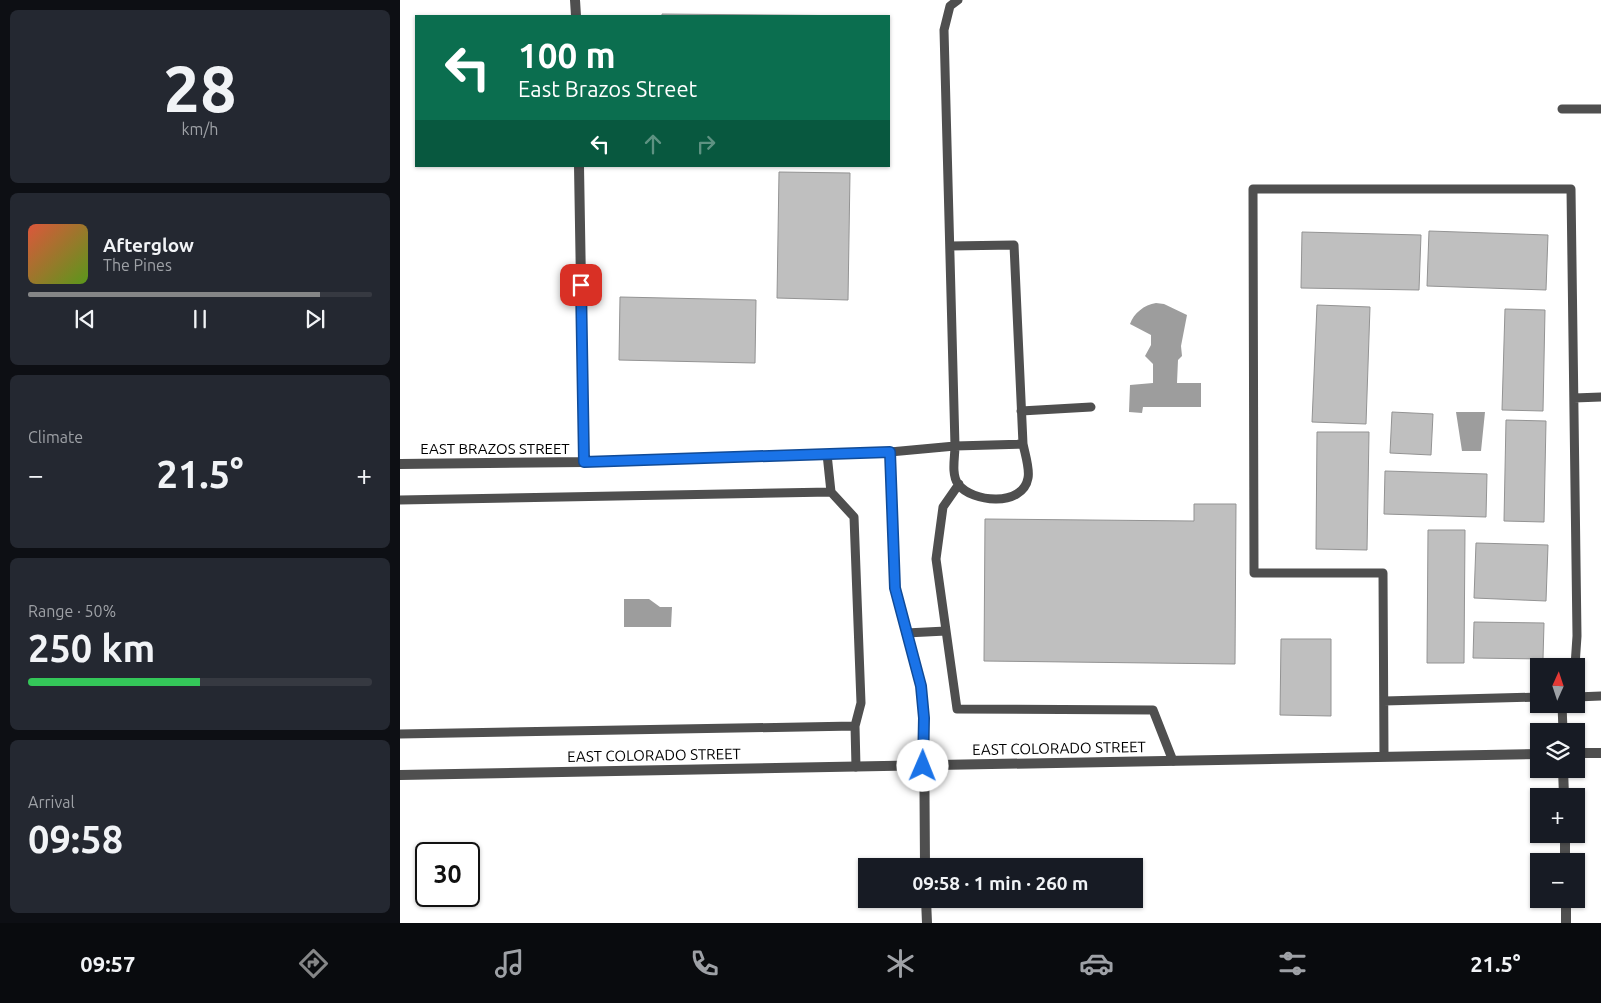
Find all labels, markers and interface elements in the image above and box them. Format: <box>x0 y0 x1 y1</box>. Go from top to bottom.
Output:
icon: left <box>435 35 500 100</box>
text: 100 m <box>518 35 616 75</box>
text: 28 <box>163 51 237 124</box>
text: East Brazos Street <box>518 76 697 101</box>
text: km/h <box>182 120 218 138</box>
icon: left <box>586 130 614 158</box>
icon: ahead <box>639 130 667 158</box>
icon: right <box>692 130 720 158</box>
text: Afterglow <box>103 234 194 256</box>
text: The Pines <box>103 256 172 274</box>
pin <box>560 264 602 306</box>
icon: arrive <box>567 271 595 299</box>
icon: previous <box>71 305 99 333</box>
icon: pause <box>186 305 214 333</box>
icon: next <box>301 305 329 333</box>
text: Climate <box>28 428 83 446</box>
street label: EAST BRAZOS STREET <box>420 440 570 457</box>
text: 21.5° <box>156 453 244 495</box>
text: − <box>28 459 44 490</box>
text: + <box>356 459 372 490</box>
text: Range · 50% <box>28 602 116 620</box>
text: 250 km <box>28 627 155 669</box>
north arrow <box>1530 658 1585 712</box>
map controls <box>1530 658 1585 908</box>
button: layers <box>1530 723 1585 778</box>
street label: EAST COLORADO STREET <box>972 738 1147 758</box>
position arrow <box>896 739 948 791</box>
street label: EAST COLORADO STREET <box>567 745 742 765</box>
button: + <box>1530 788 1585 843</box>
text: Arrival <box>28 793 75 811</box>
text: 09:58 <box>28 818 123 860</box>
speed limit sign: 30 <box>415 842 480 907</box>
button: − <box>1530 853 1585 908</box>
text: 09:58 · 1 min · 260 m <box>913 872 1088 894</box>
icon: directions <box>296 946 331 981</box>
icon: music <box>492 946 527 981</box>
icon: phone <box>687 946 722 981</box>
icon: climate <box>883 946 918 981</box>
icon: car <box>1079 946 1114 981</box>
icon: filters <box>1275 946 1310 981</box>
text: 09:57 <box>80 951 135 976</box>
text: 21.5° <box>1470 951 1521 976</box>

